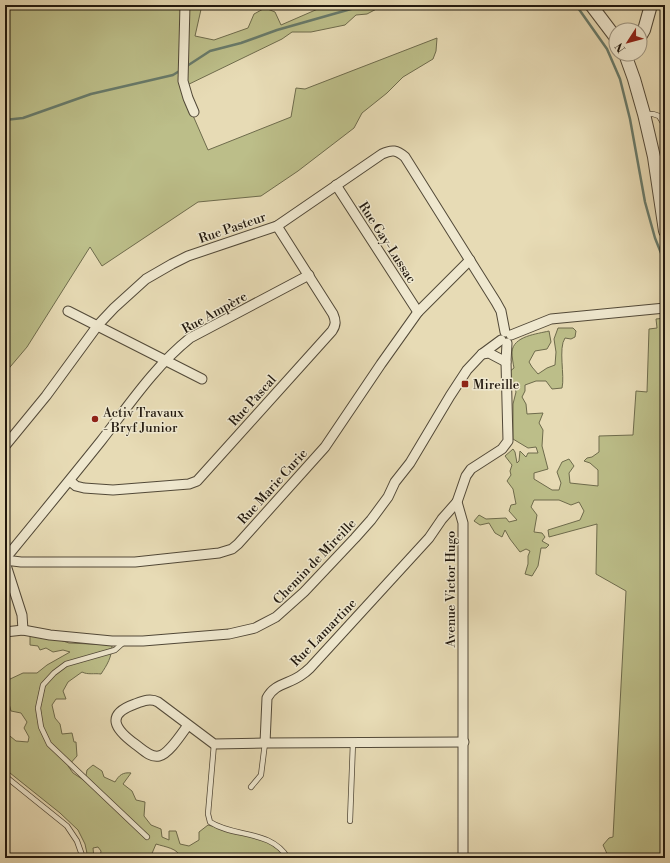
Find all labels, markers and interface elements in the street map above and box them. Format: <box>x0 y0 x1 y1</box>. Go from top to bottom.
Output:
north arrow <box>608 22 648 62</box>
text: N <box>612 39 629 55</box>
street label: Rue Gay-Lussac <box>355 199 420 286</box>
street label: Rue Pasteur <box>196 209 269 247</box>
street label: Rue Ampère <box>179 288 250 337</box>
street label: Rue Pascal <box>226 372 280 429</box>
place label: Mireille <box>473 377 520 393</box>
marker: Mireille <box>460 379 470 389</box>
place label: Activ Travaux - Bryf Junior <box>102 405 184 436</box>
marker: Activ Travaux - Bryf Junior <box>90 414 100 424</box>
street label: Rue Marie Curie <box>235 445 311 528</box>
street label: Chemin de Mireille <box>270 515 360 608</box>
street label: Avenue Victor Hugo <box>443 531 459 648</box>
street label: Rue Lamartine <box>287 595 360 670</box>

